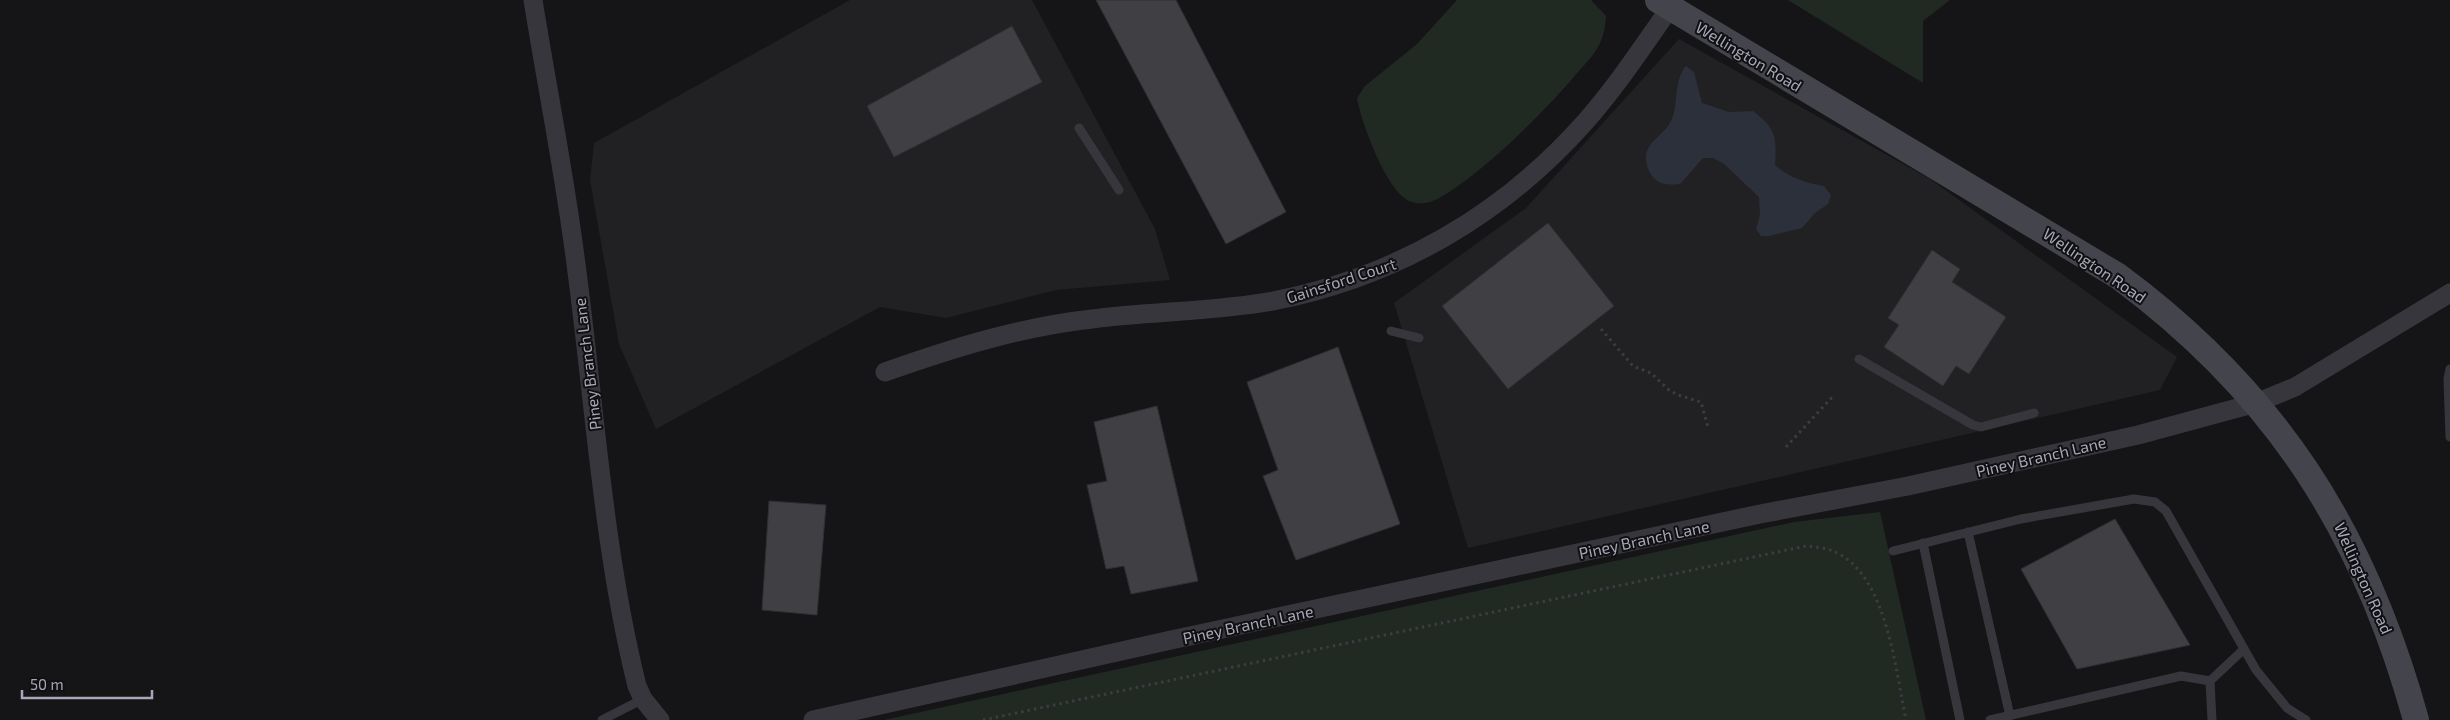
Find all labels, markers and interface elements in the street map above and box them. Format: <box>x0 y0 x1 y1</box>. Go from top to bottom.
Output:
street label: Wellington Road <box>1693 17 1805 95</box>
street label: Wellington Road <box>2040 224 2150 306</box>
street label: Gainsford Court <box>1284 253 1398 307</box>
street label: Piney Branch Lane <box>569 297 605 431</box>
street label: Piney Branch Lane <box>1974 432 2108 480</box>
street label: Piney Branch Lane <box>1577 516 1711 562</box>
street label: Wellington Road <box>2331 519 2397 637</box>
street label: Piney Branch Lane <box>1181 601 1315 647</box>
scale bar <box>22 668 152 700</box>
text: 50 m <box>30 675 64 693</box>

